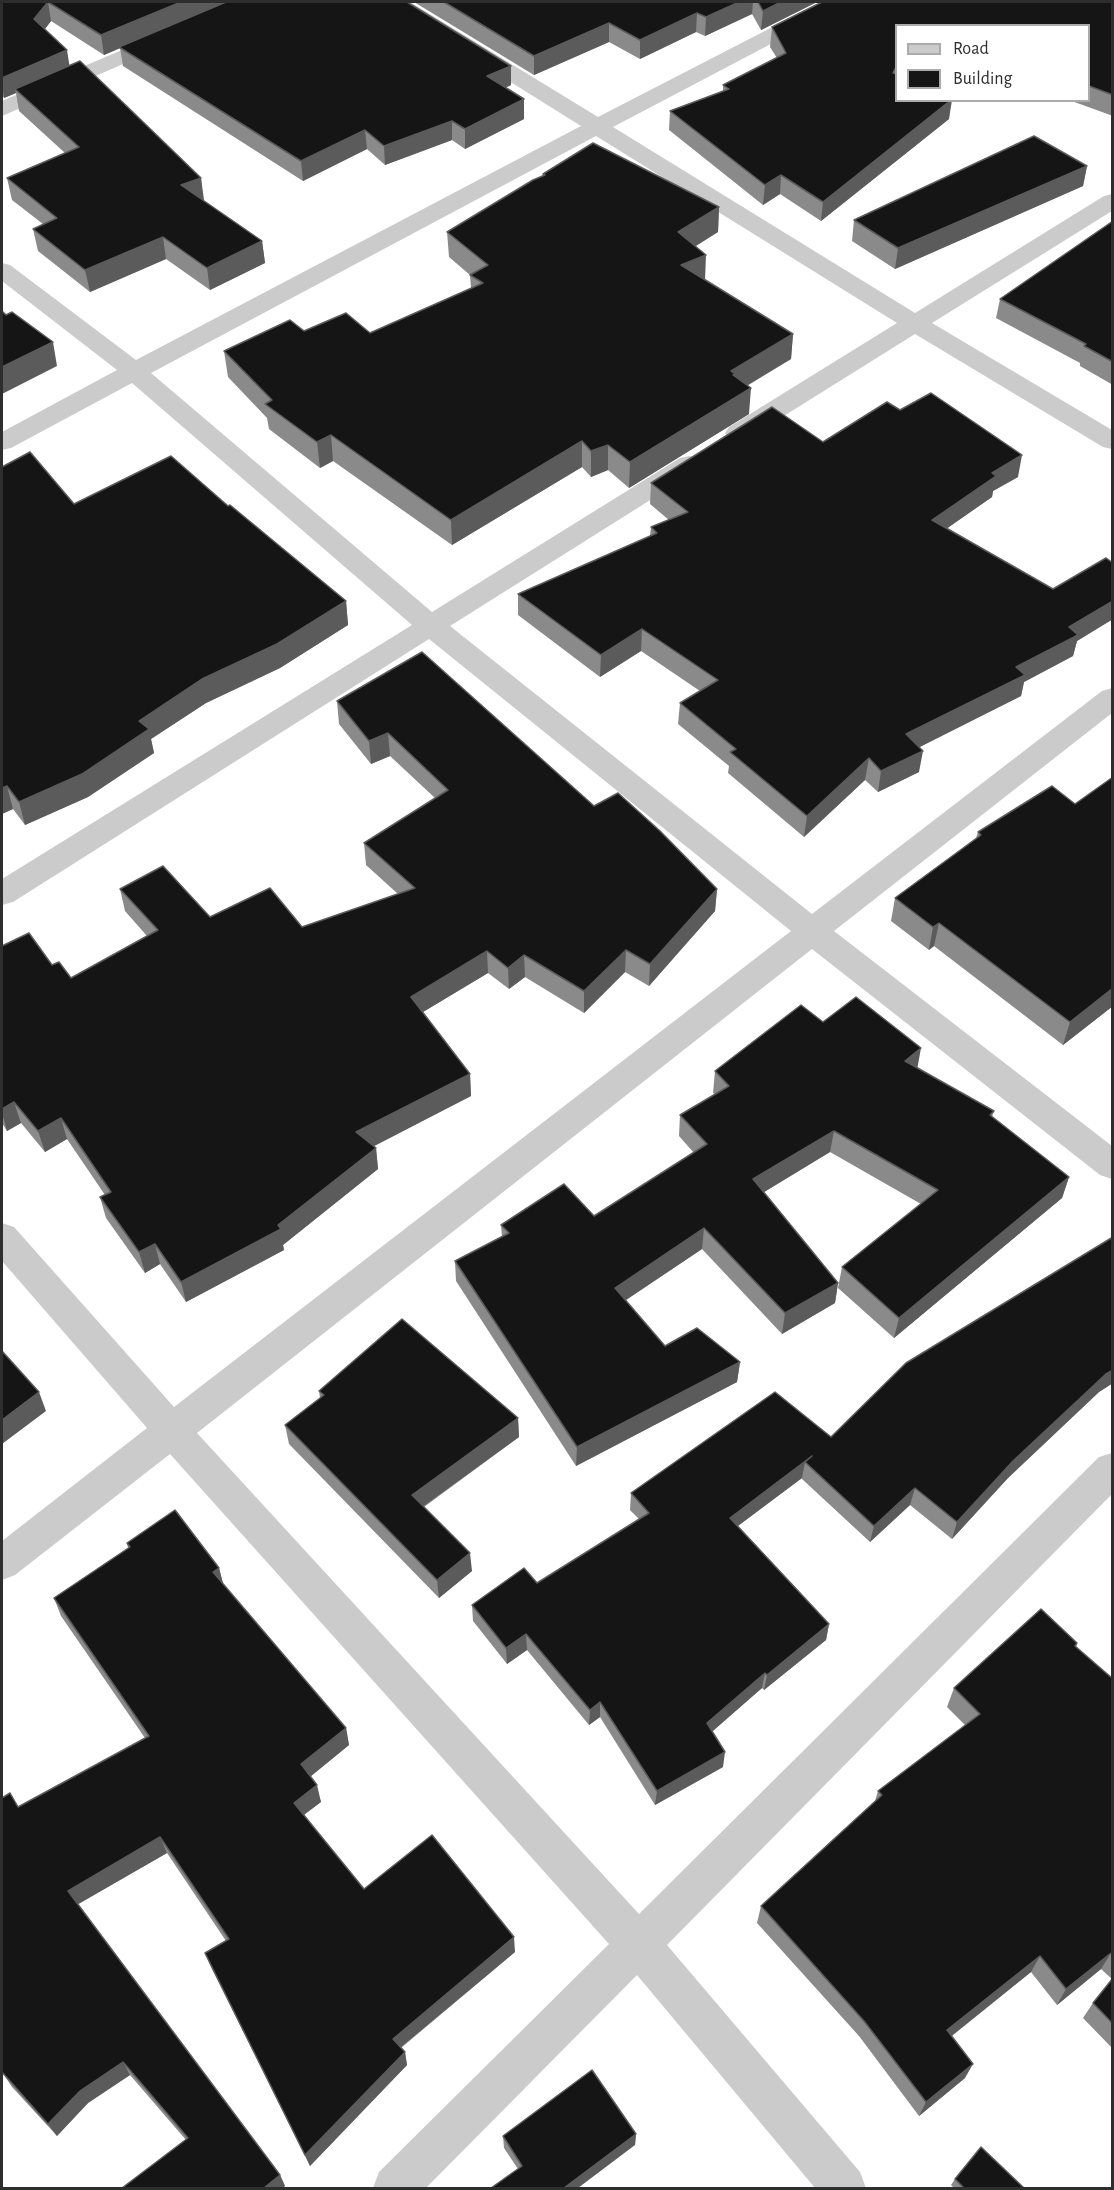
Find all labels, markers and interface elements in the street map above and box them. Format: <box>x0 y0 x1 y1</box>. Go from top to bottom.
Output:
legend <box>895 24 1090 102</box>
text: Road <box>953 40 989 58</box>
text: Building <box>953 70 1012 88</box>

